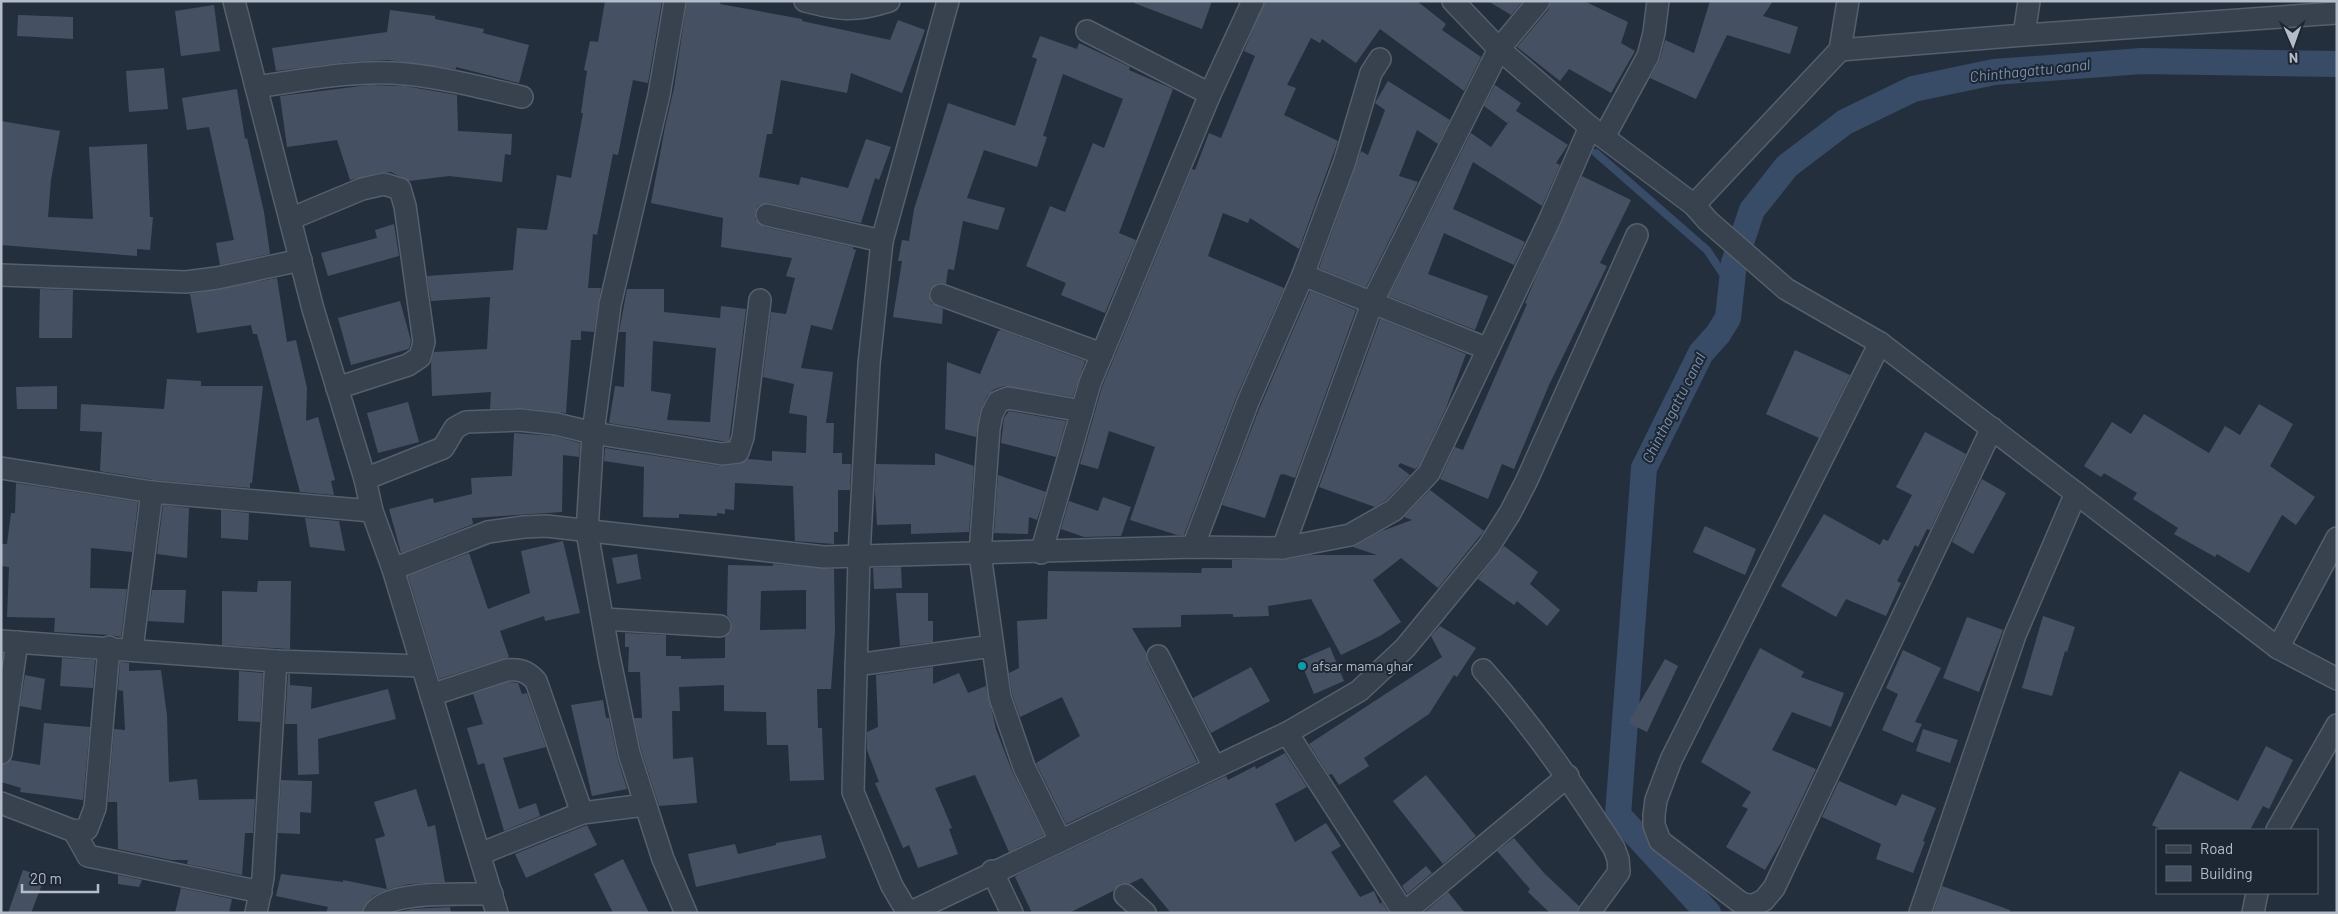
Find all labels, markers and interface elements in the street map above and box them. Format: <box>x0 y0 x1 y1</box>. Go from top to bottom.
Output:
north arrow <box>2268 20 2318 70</box>
text: N <box>2289 50 2298 67</box>
water label: Chinthagattu canal <box>1969 55 2092 85</box>
water label: Chinthagattu canal <box>1638 349 1709 466</box>
place label: afsar mama ghar <box>1312 657 1413 674</box>
marker: afsar mama ghar <box>1296 660 1308 672</box>
legend <box>2156 829 2318 894</box>
text: Road <box>2200 839 2233 857</box>
scale bar <box>22 862 99 894</box>
text: Building <box>2200 864 2253 882</box>
text: 20 m <box>30 869 62 887</box>

